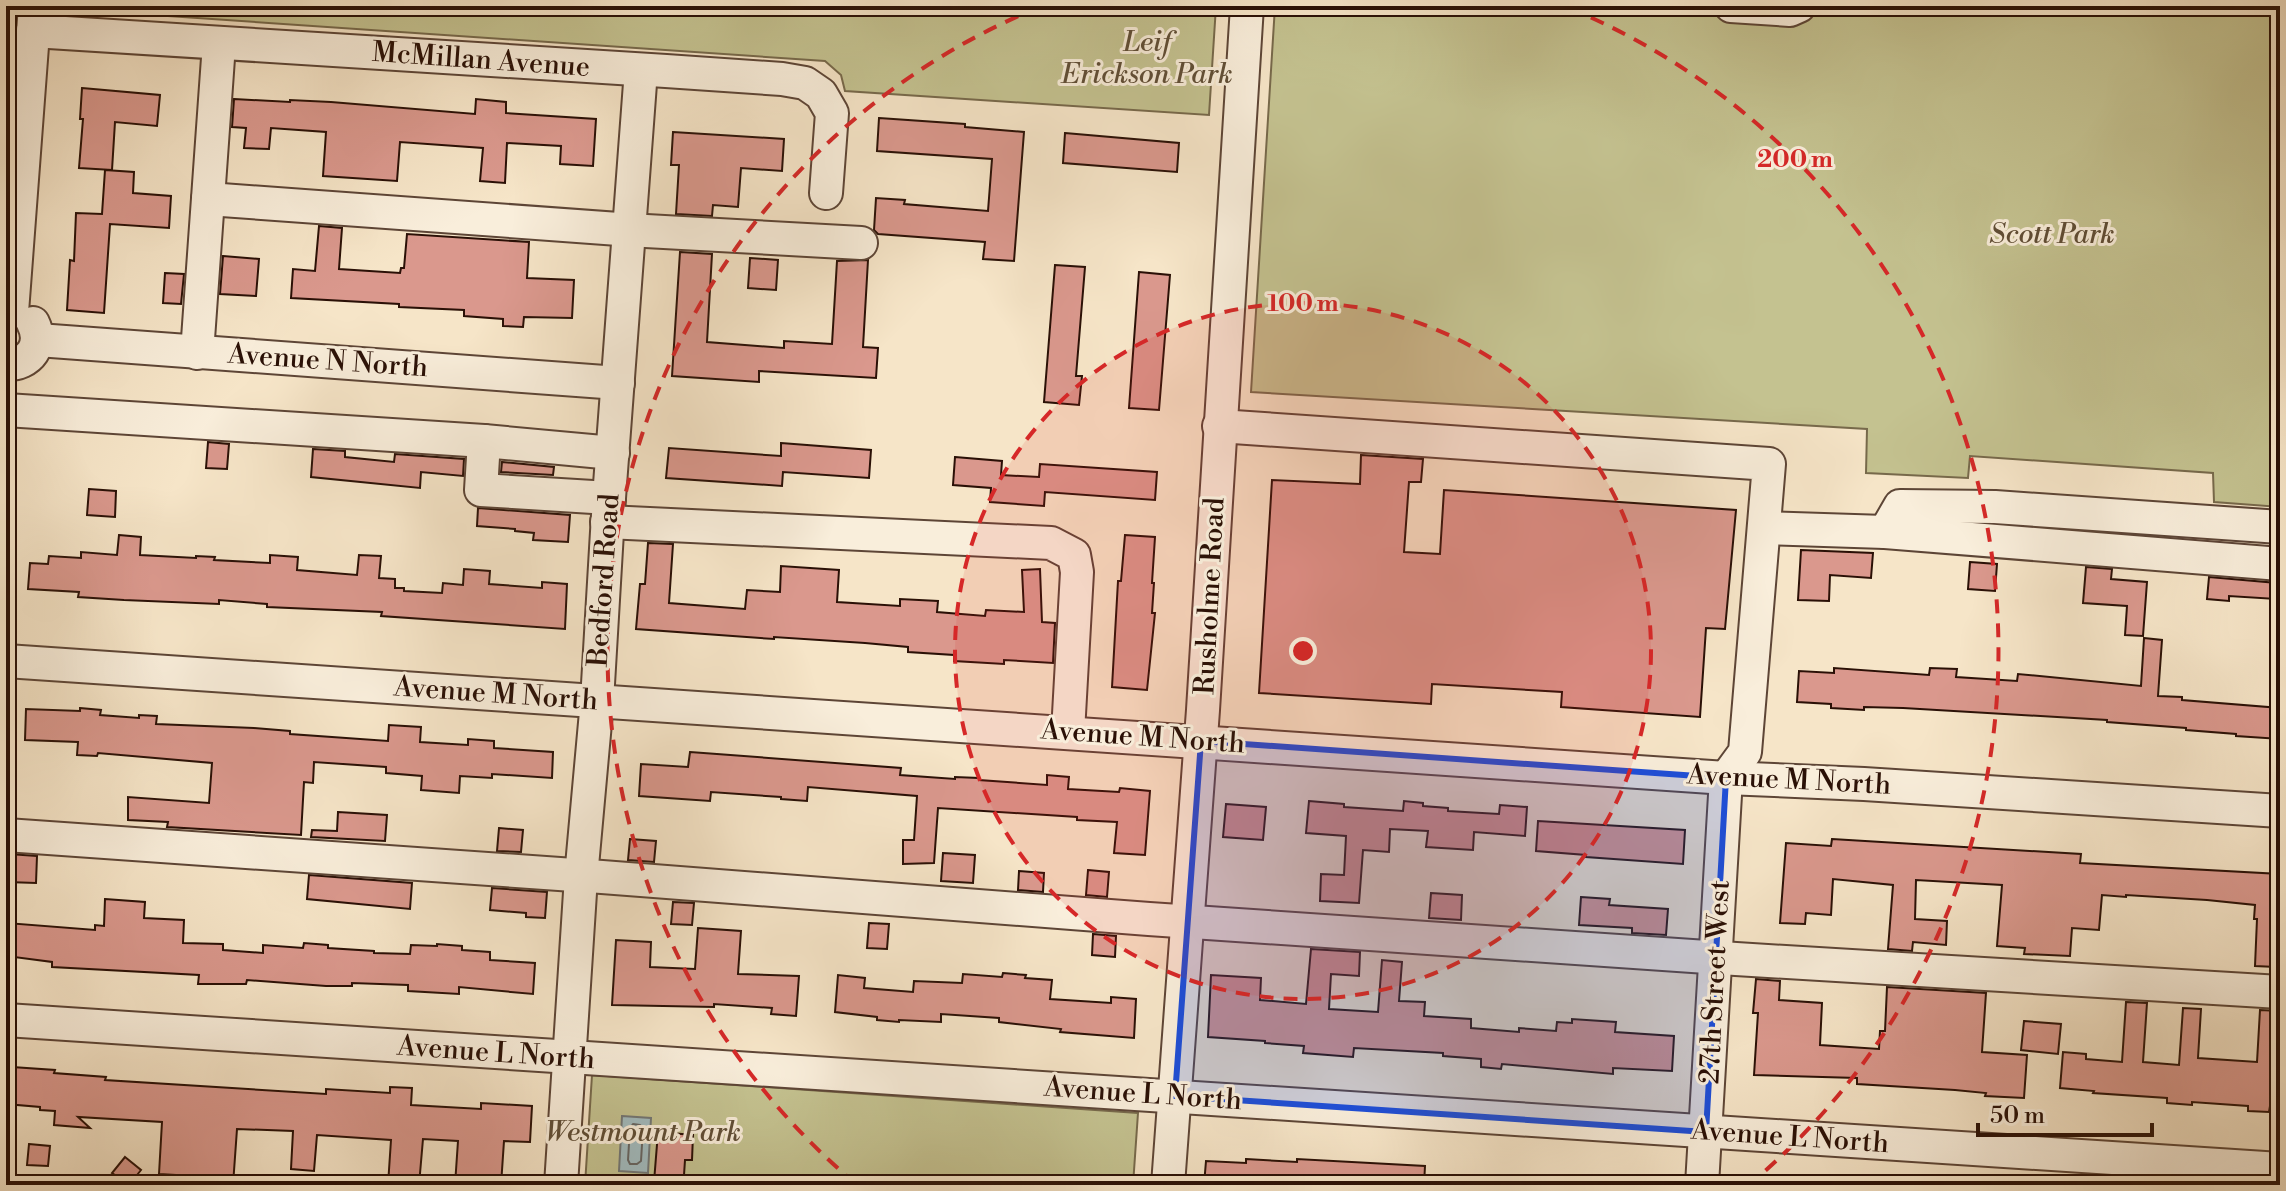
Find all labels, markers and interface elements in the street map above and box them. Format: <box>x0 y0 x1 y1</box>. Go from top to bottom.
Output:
park label: Leif Erickson Park <box>1059 25 1233 92</box>
street label: McMillan Avenue <box>371 35 591 85</box>
text: 200 m <box>1757 145 1833 175</box>
park label: Scott Park <box>1989 217 2115 252</box>
text: 100 m <box>1267 289 1339 319</box>
street label: Avenue N North <box>226 336 430 385</box>
street label: Bedford Road <box>580 492 628 669</box>
street label: Rusholme Road <box>1187 496 1233 696</box>
centre of rings <box>1289 637 1317 665</box>
street label: Avenue M North <box>392 669 600 719</box>
street label: Avenue M North <box>1039 712 1247 762</box>
street label: Avenue M North <box>1685 757 1892 803</box>
street label: 27th Street West <box>1692 879 1738 1085</box>
street label: Avenue L North <box>395 1029 596 1077</box>
street label: Avenue L North <box>1042 1070 1243 1118</box>
scale bar <box>1978 1087 2152 1137</box>
text: 50 m <box>1990 1101 2045 1131</box>
street label: Avenue L North <box>1689 1113 1890 1161</box>
park label: Westmount Park <box>545 1115 741 1150</box>

